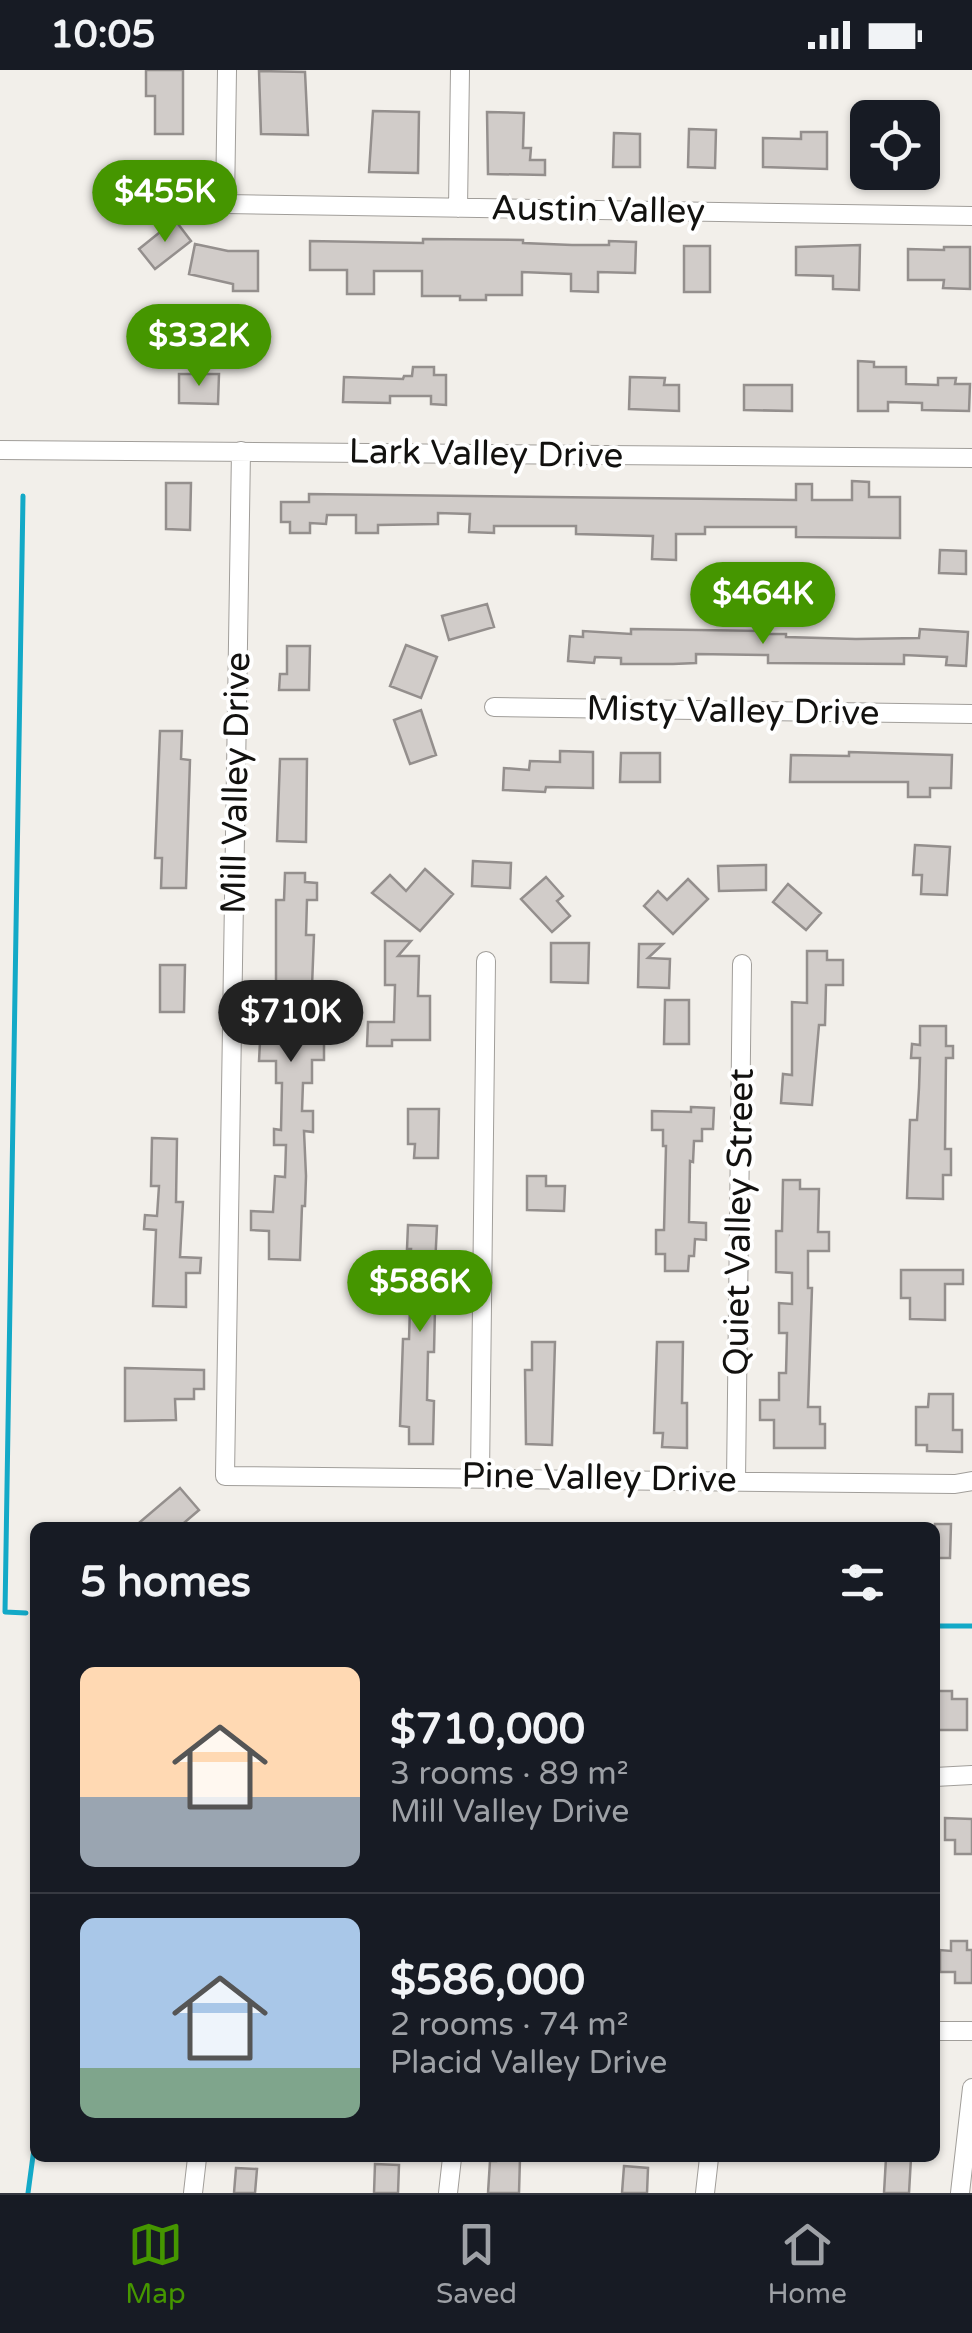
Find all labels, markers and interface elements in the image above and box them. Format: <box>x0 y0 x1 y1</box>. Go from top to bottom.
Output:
text: 10:05 <box>50 12 155 58</box>
map controls <box>850 100 940 190</box>
button: locate <box>850 100 940 190</box>
pin: $455K <box>95 160 235 245</box>
text: $455K <box>114 173 216 211</box>
street label: Austin Valley <box>491 187 705 233</box>
pin: $332K <box>129 304 269 389</box>
text: $332K <box>148 317 250 355</box>
street label: Lark Valley Drive <box>348 431 624 477</box>
pin: $464K <box>693 562 833 647</box>
text: $464K <box>712 575 814 613</box>
street label: Mill Valley Drive <box>213 652 259 914</box>
street label: Misty Valley Drive <box>586 687 880 735</box>
pin: $710K <box>221 980 361 1065</box>
text: $710K <box>240 993 342 1031</box>
street label: Quiet Valley Street <box>715 1068 763 1376</box>
pin: $586K <box>350 1250 490 1335</box>
text: $586K <box>369 1263 471 1301</box>
street label: Pine Valley Drive <box>461 1455 737 1501</box>
icon: filters <box>835 1555 890 1610</box>
text: 5 homes <box>80 1557 251 1608</box>
text: $710,000 <box>390 1704 585 1755</box>
icon: home <box>160 1707 280 1827</box>
text: 3 rooms · 89 m² <box>390 1755 629 1793</box>
text: Mill Valley Drive <box>390 1793 629 1831</box>
text: $586,000 <box>390 1955 585 2006</box>
icon: home <box>160 1958 280 2078</box>
text: 2 rooms · 74 m² <box>390 2006 629 2044</box>
text: Placid Valley Drive <box>390 2044 667 2082</box>
tab: Map <box>125 2217 186 2311</box>
tab: Saved <box>436 2217 517 2311</box>
tab: Home <box>767 2217 847 2311</box>

